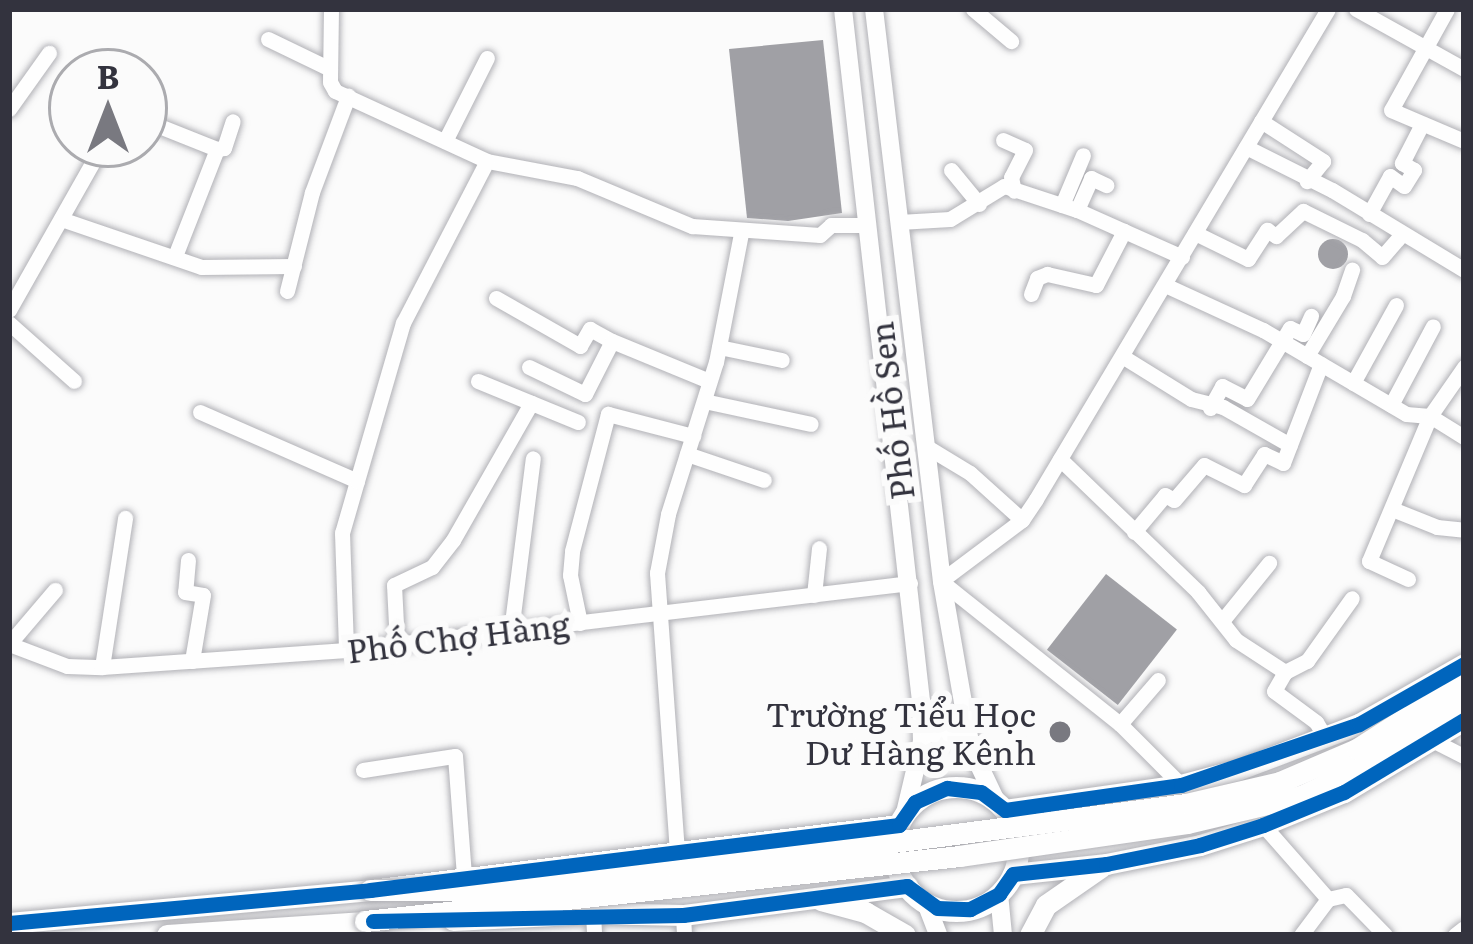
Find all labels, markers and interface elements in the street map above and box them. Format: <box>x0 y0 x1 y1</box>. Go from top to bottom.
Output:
north arrow <box>48 48 168 168</box>
text: B <box>97 50 119 99</box>
street label: Phố Hồ Sen <box>859 320 921 502</box>
street label: Phố Chợ Hàng <box>344 603 572 669</box>
place label: Trường Tiểu Học Dư Hàng Kênh <box>766 693 1036 771</box>
marker: Trường Tiểu Học Dư Hàng Kênh <box>1047 719 1073 745</box>

